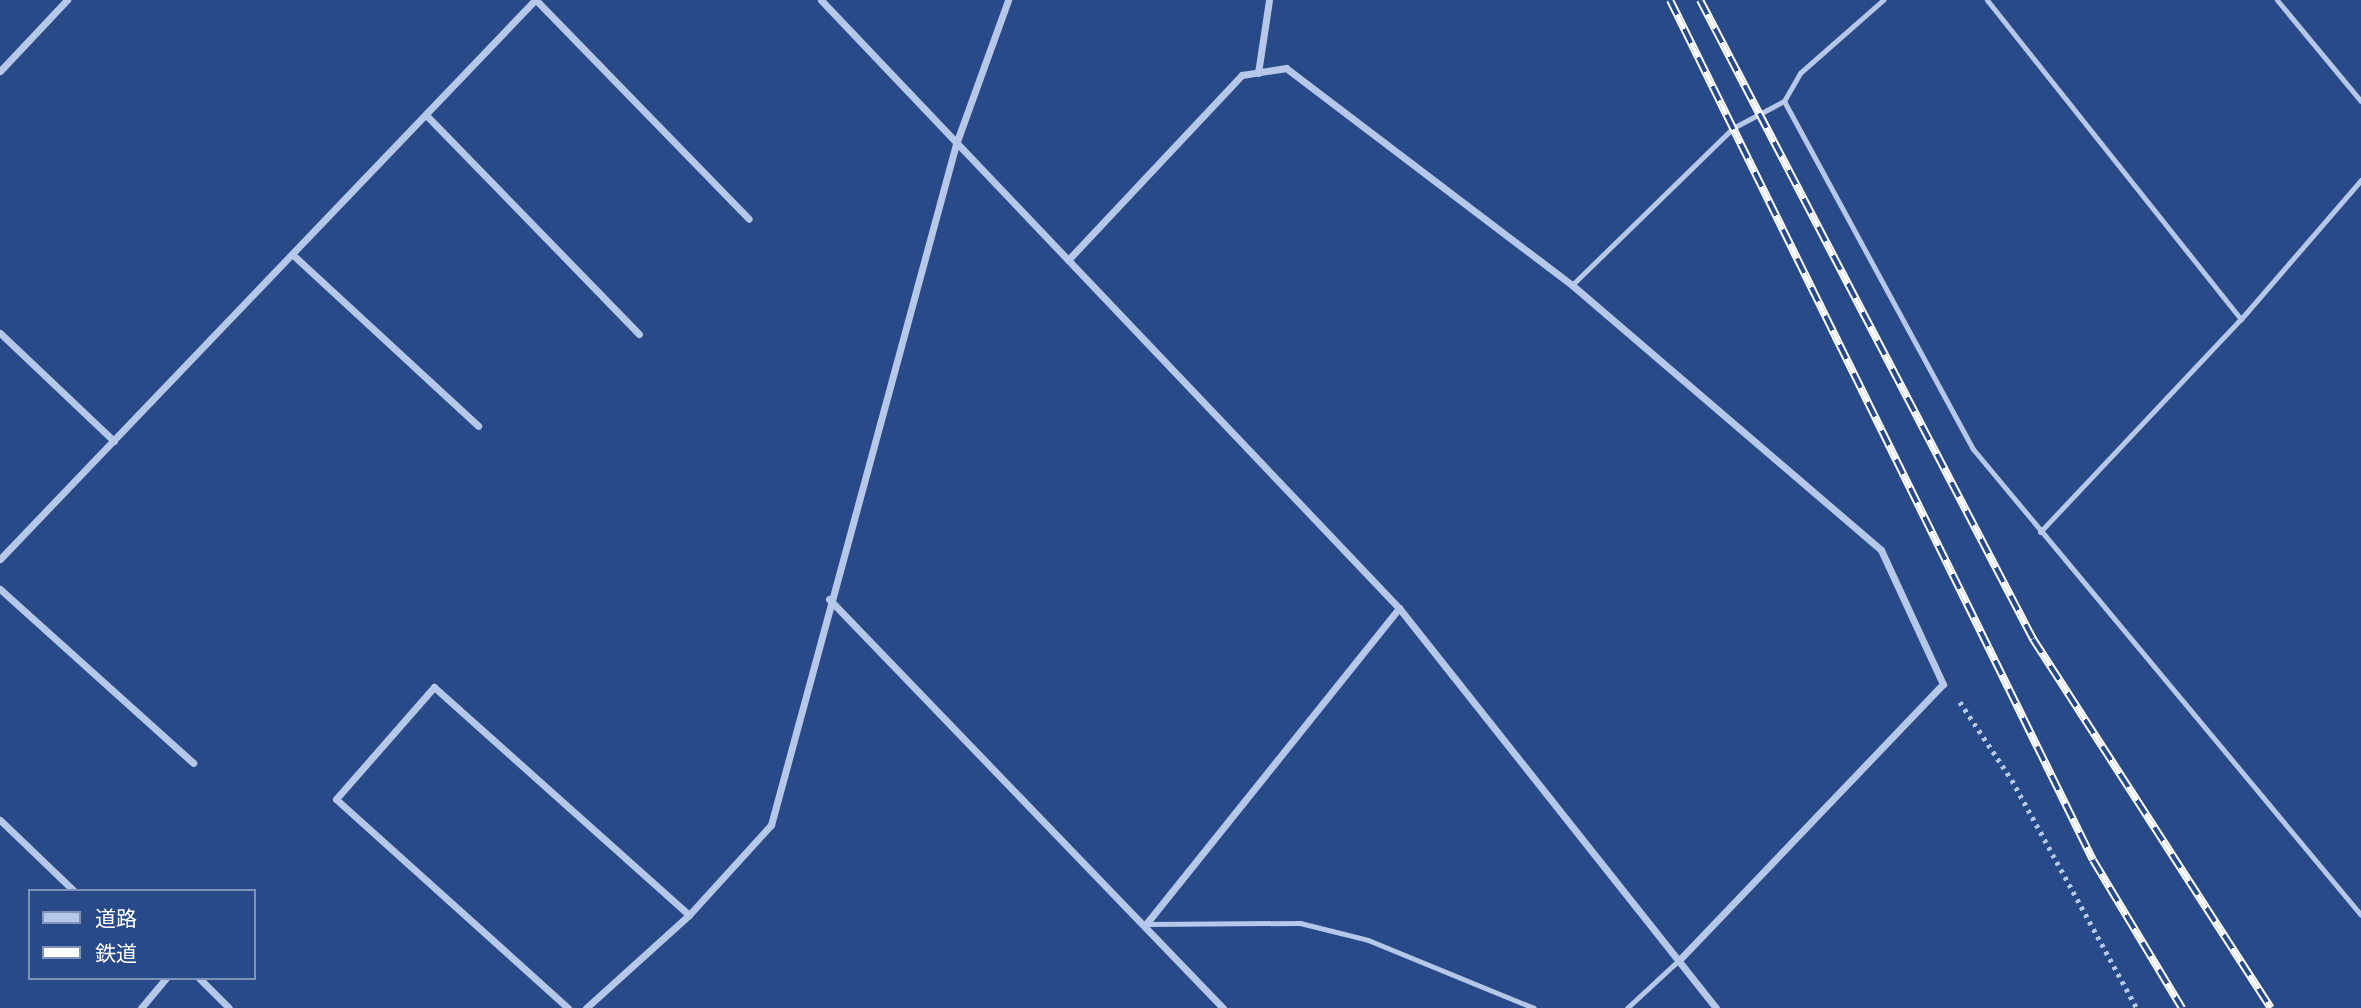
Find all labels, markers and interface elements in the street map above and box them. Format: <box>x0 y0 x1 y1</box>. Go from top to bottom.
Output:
legend <box>28 889 256 980</box>
text: 道路 <box>95 904 137 934</box>
text: 鉄道 <box>95 939 137 969</box>

